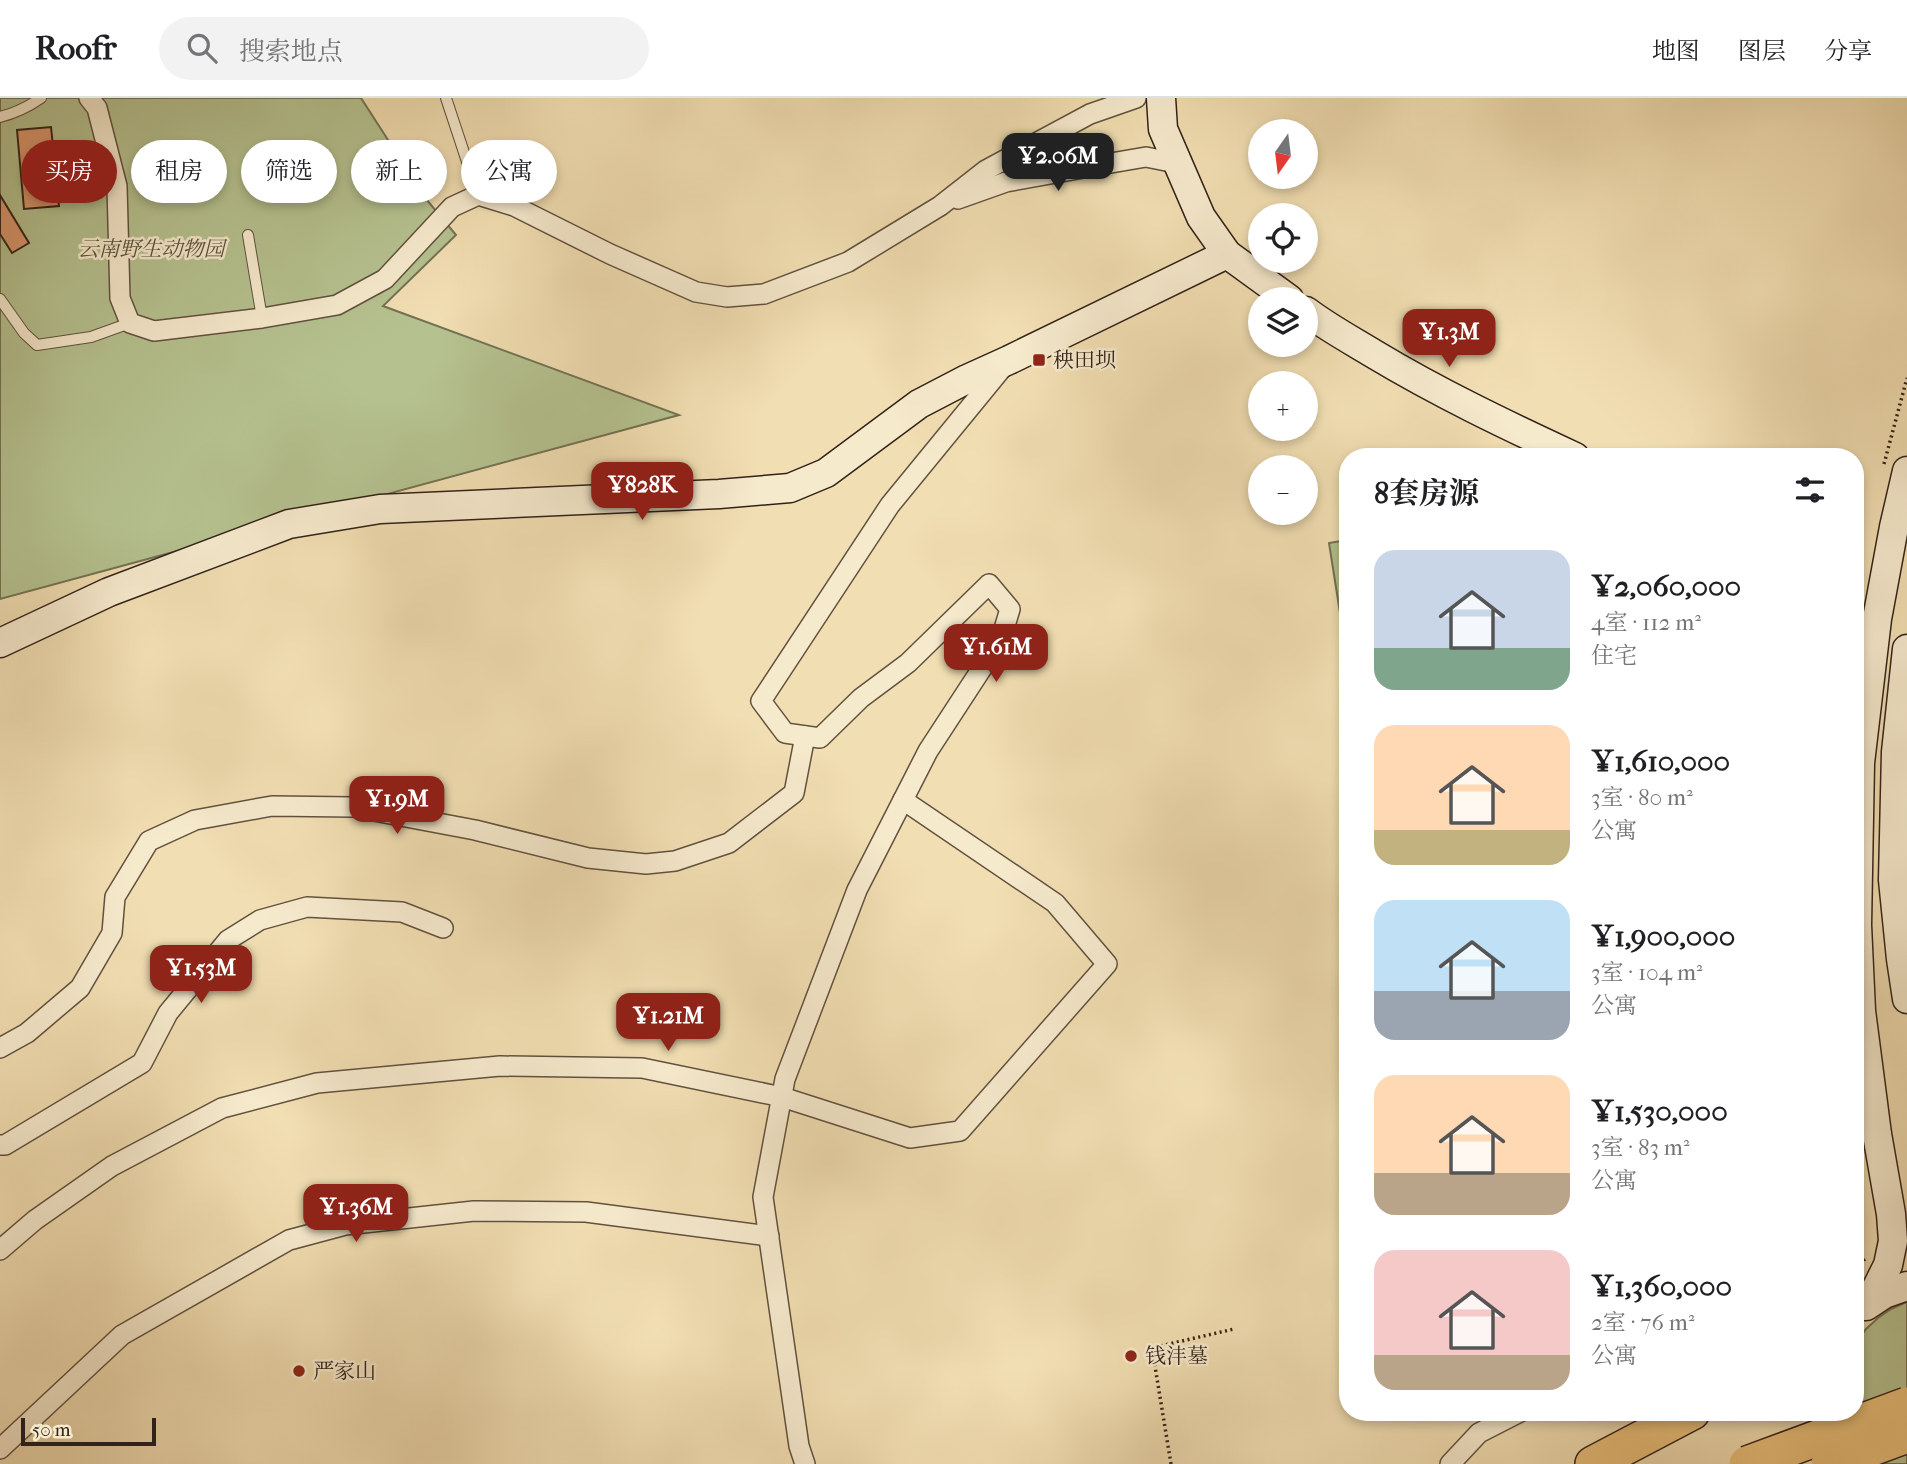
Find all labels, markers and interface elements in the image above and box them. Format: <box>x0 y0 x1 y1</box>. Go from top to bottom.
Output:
search box <box>159 17 649 80</box>
text: Roofr <box>35 29 117 68</box>
icon: search <box>183 29 221 67</box>
text: 搜索地点 <box>239 36 343 67</box>
text: 地图 <box>1652 37 1700 65</box>
text: 图层 <box>1738 37 1786 65</box>
text: 分享 <box>1824 37 1872 65</box>
north arrow <box>1248 119 1318 189</box>
map controls <box>1248 119 1318 525</box>
pin: ¥2.06M <box>1001 134 1115 193</box>
chip: 买房 <box>21 140 117 203</box>
chip: 租房 <box>131 140 227 203</box>
chip: 筛选 <box>241 140 337 203</box>
chip: 新上 <box>351 140 447 203</box>
chip: 公寓 <box>461 140 557 203</box>
text: ¥2.06M <box>1018 142 1098 169</box>
button: locate <box>1248 203 1318 273</box>
park label: 云南野生动物园 <box>78 237 227 261</box>
button: layers <box>1248 287 1318 357</box>
pin: ¥1.3M <box>1400 310 1498 369</box>
text: ¥1.3M <box>1419 318 1480 345</box>
place label: 秧田坝 <box>1053 348 1116 372</box>
marker: 秧田坝 <box>1031 352 1047 368</box>
button: + <box>1248 371 1318 441</box>
button: − <box>1248 455 1318 525</box>
pin: ¥828K <box>593 462 691 522</box>
text: ¥828K <box>607 471 677 498</box>
icon: filters <box>1791 471 1829 509</box>
text: 8套房源 <box>1374 476 1479 511</box>
text: ¥2,060,000 <box>1591 569 1741 604</box>
icon: home <box>1430 578 1514 662</box>
text: 4室 · 112 m² <box>1591 609 1701 636</box>
pin: ¥1.61M <box>939 624 1053 684</box>
text: ¥1.61M <box>960 633 1032 660</box>
text: 住宅 <box>1591 642 1637 669</box>
text: ¥1,610,000 <box>1591 744 1730 779</box>
icon: home <box>1430 753 1514 837</box>
pin: ¥1.9M <box>348 776 446 836</box>
text: 3室 · 80 m² <box>1591 784 1693 811</box>
text: ¥1.9M <box>365 785 429 812</box>
text: 公寓 <box>1591 817 1637 844</box>
text: ¥1,900,000 <box>1591 919 1735 954</box>
icon: home <box>1430 928 1514 1012</box>
pin: ¥1.53M <box>144 946 258 1005</box>
text: ¥1.53M <box>166 954 236 981</box>
text: 3室 · 104 m² <box>1591 959 1703 986</box>
text: 公寓 <box>1591 992 1637 1019</box>
pin: ¥1.21M <box>611 993 725 1053</box>
text: ¥1.21M <box>632 1002 704 1029</box>
text: ¥1,530,000 <box>1591 1094 1728 1129</box>
icon: home <box>1430 1103 1514 1187</box>
text: 3室 · 83 m² <box>1591 1134 1689 1161</box>
text: 公寓 <box>1591 1167 1637 1194</box>
pin: ¥1.36M <box>299 1184 413 1244</box>
text: ¥1.36M <box>319 1193 393 1220</box>
text: ¥1,360,000 <box>1591 1269 1732 1304</box>
icon: home <box>1430 1278 1514 1362</box>
text: 2室 · 76 m² <box>1591 1309 1694 1336</box>
text: 公寓 <box>1591 1342 1637 1369</box>
place label: 钱沣墓 <box>1145 1344 1208 1368</box>
marker: 钱沣墓 <box>1123 1348 1139 1364</box>
place label: 严家山 <box>313 1359 376 1383</box>
marker: 严家山 <box>291 1363 307 1379</box>
scale bar <box>21 1415 156 1447</box>
text: 50 m <box>32 1419 71 1441</box>

